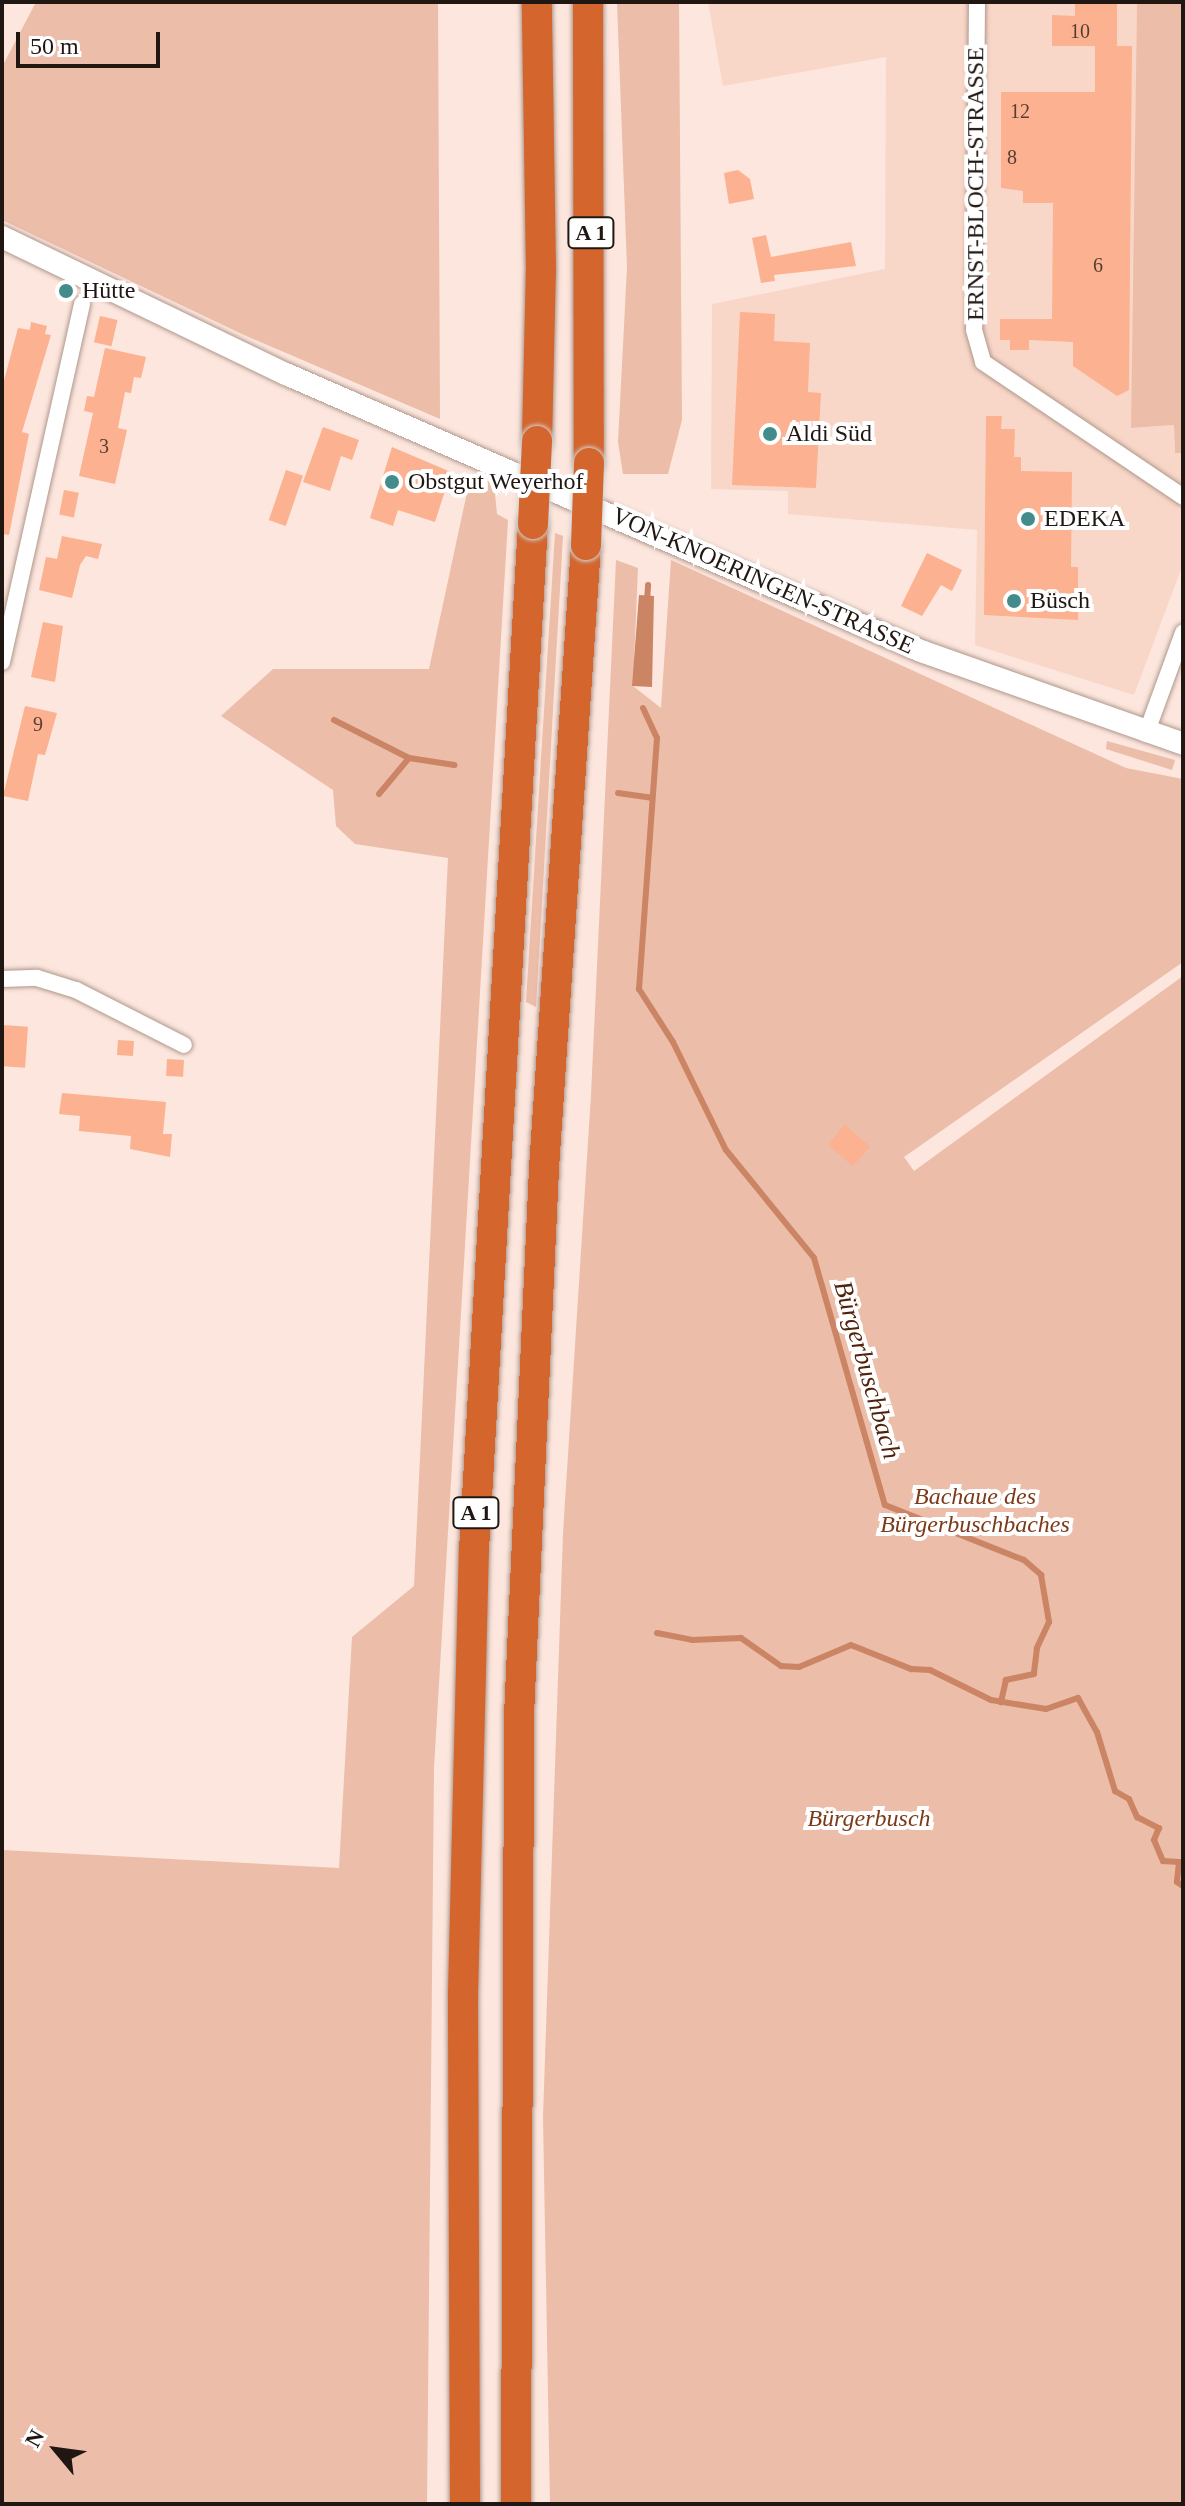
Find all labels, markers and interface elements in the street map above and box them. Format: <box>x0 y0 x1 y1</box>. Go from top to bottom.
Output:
scale bar <box>20 16 164 66</box>
house number: 10 <box>1070 19 1090 43</box>
text: 50 m <box>30 33 79 59</box>
street label: ERNST-BLOCH-STRASSE <box>962 47 990 321</box>
house number: 12 <box>1010 99 1030 123</box>
house number: 8 <box>1007 145 1017 169</box>
road number: A 1 <box>565 215 617 251</box>
house number: 6 <box>1093 253 1103 277</box>
place label: Hütte <box>82 277 135 305</box>
marker: Hütte <box>57 282 75 300</box>
place label: Aldi Süd <box>786 420 872 448</box>
marker: Aldi Süd <box>761 425 779 443</box>
house number: 3 <box>99 434 109 458</box>
place label: Obstgut Weyerhof <box>408 468 584 496</box>
marker: Obstgut Weyerhof <box>383 473 401 491</box>
street label: VON-KNOERINGEN-STRASSE <box>607 501 919 661</box>
place label: EDEKA <box>1044 505 1125 533</box>
marker: EDEKA <box>1019 510 1037 528</box>
place label: Büsch <box>1030 587 1090 615</box>
marker: Büsch <box>1005 592 1023 610</box>
house number: 9 <box>33 712 43 736</box>
water label: Bürgerbuschbach <box>827 1277 907 1463</box>
park label: Bachaue des Bürgerbuschbaches <box>880 1483 1070 1539</box>
road number: A 1 <box>450 1495 502 1531</box>
park label: Bürgerbusch <box>807 1805 931 1833</box>
north arrow <box>16 2410 96 2490</box>
text: N <box>20 2425 49 2451</box>

